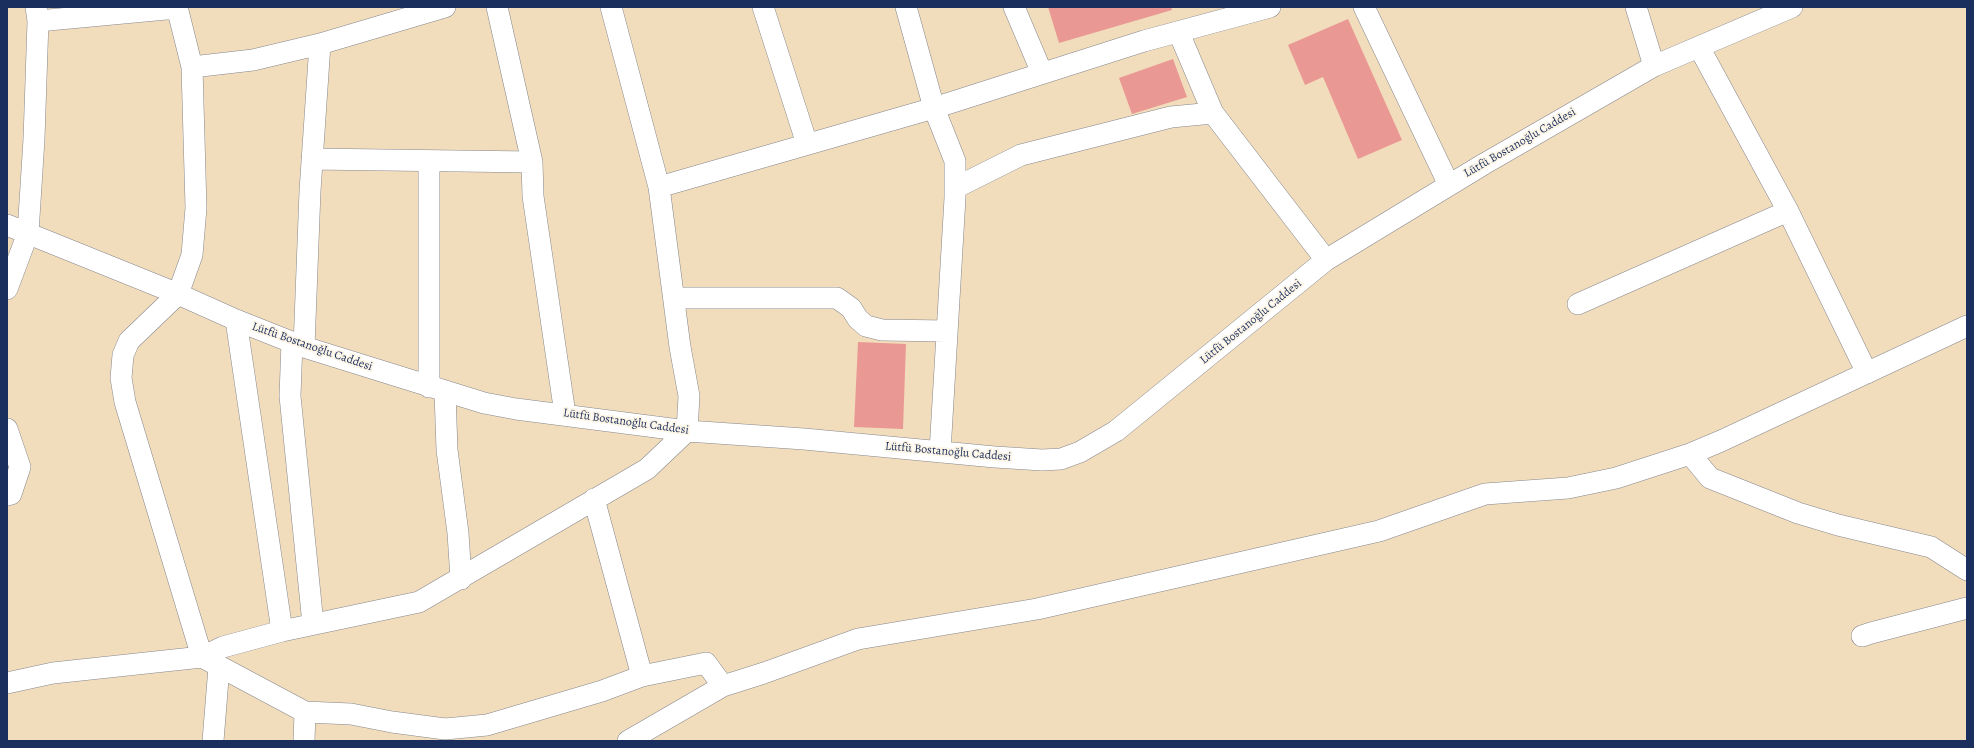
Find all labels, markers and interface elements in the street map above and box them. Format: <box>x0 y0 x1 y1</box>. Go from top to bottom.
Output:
street label: Lütfü Bostanoğlu Caddesi <box>1462 105 1578 181</box>
street label: Lütfü Bostanoğlu Caddesi <box>1197 277 1305 367</box>
street label: Lütfü Bostanoğlu Caddesi <box>250 320 374 374</box>
street label: Lütfü Bostanoğlu Caddesi <box>562 406 690 438</box>
street label: Lütfü Bostanoğlu Caddesi <box>884 439 1012 465</box>

